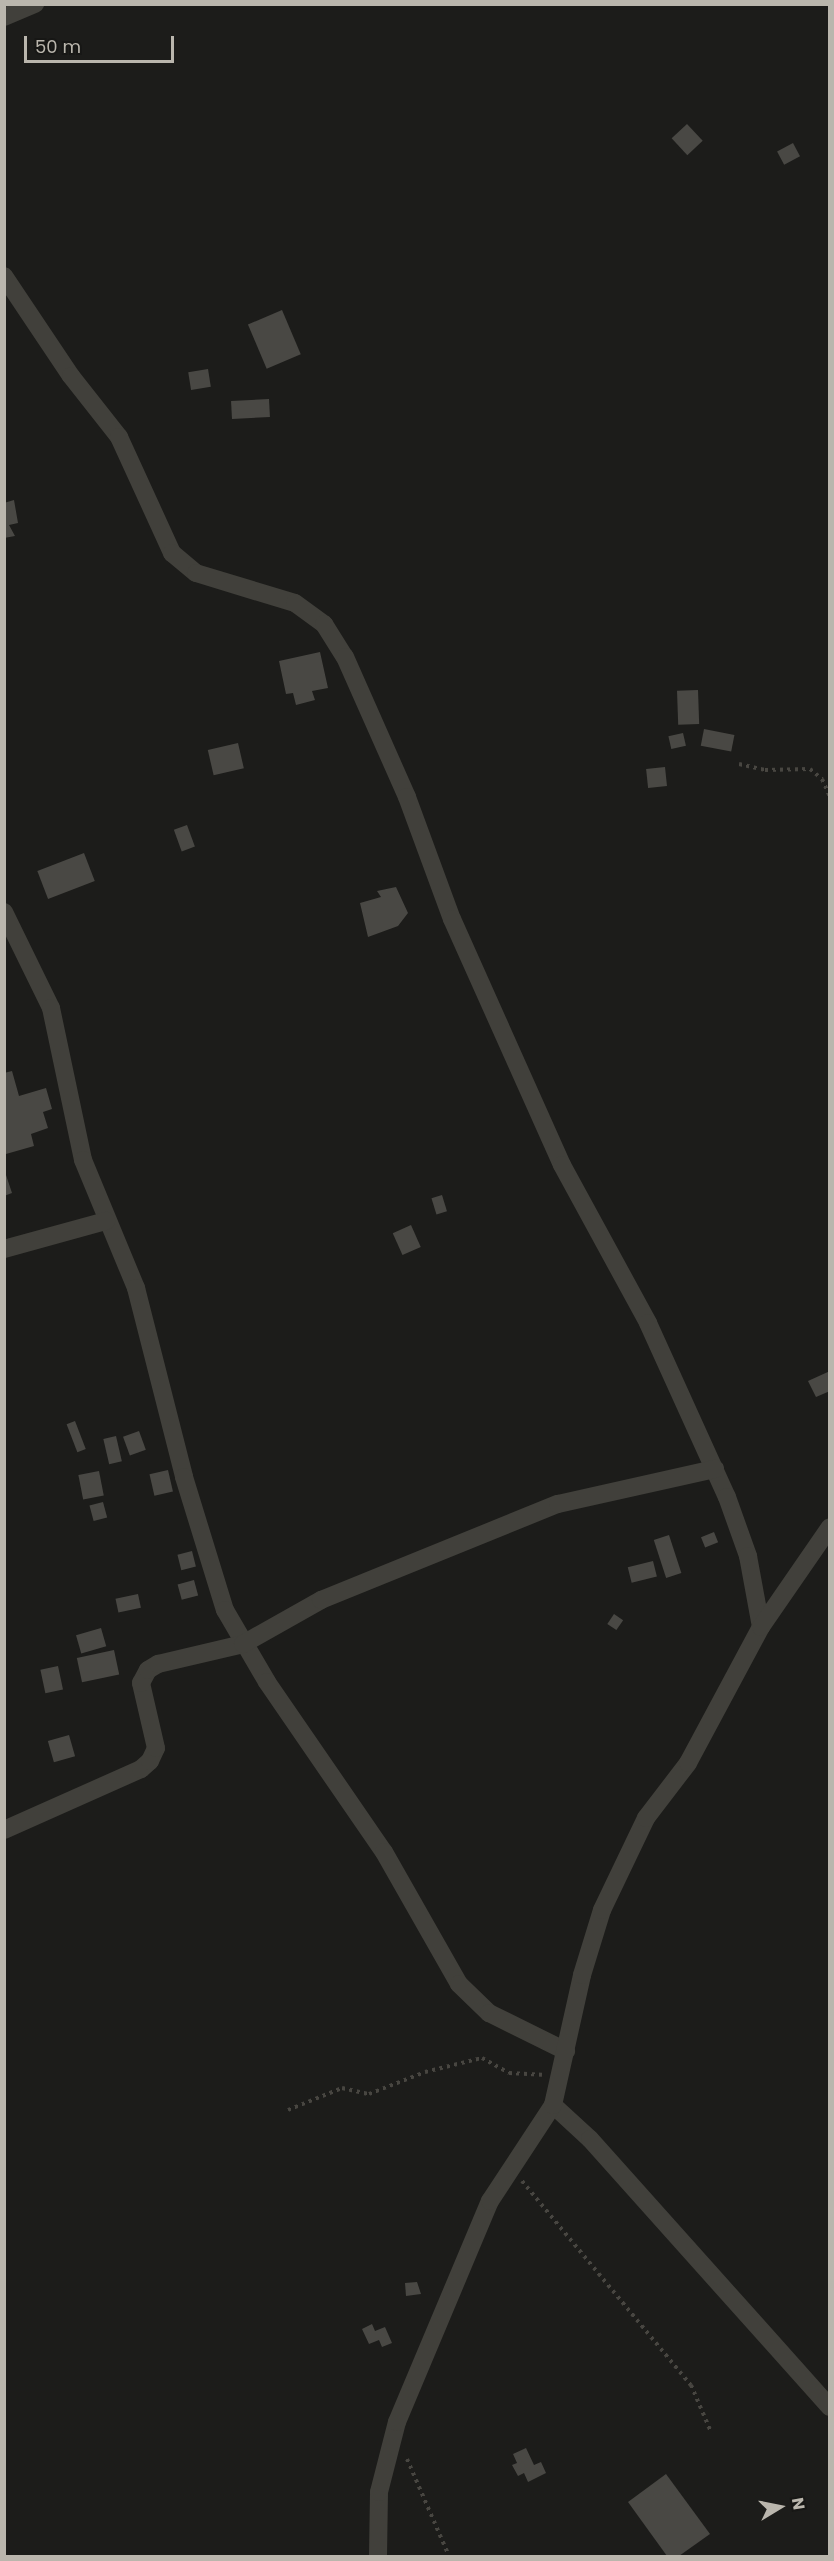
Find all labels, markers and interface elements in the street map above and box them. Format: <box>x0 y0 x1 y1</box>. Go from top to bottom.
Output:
scale bar <box>27 24 177 62</box>
text: 50 m <box>35 34 81 59</box>
north arrow <box>750 2477 810 2537</box>
text: N <box>786 2496 811 2512</box>

